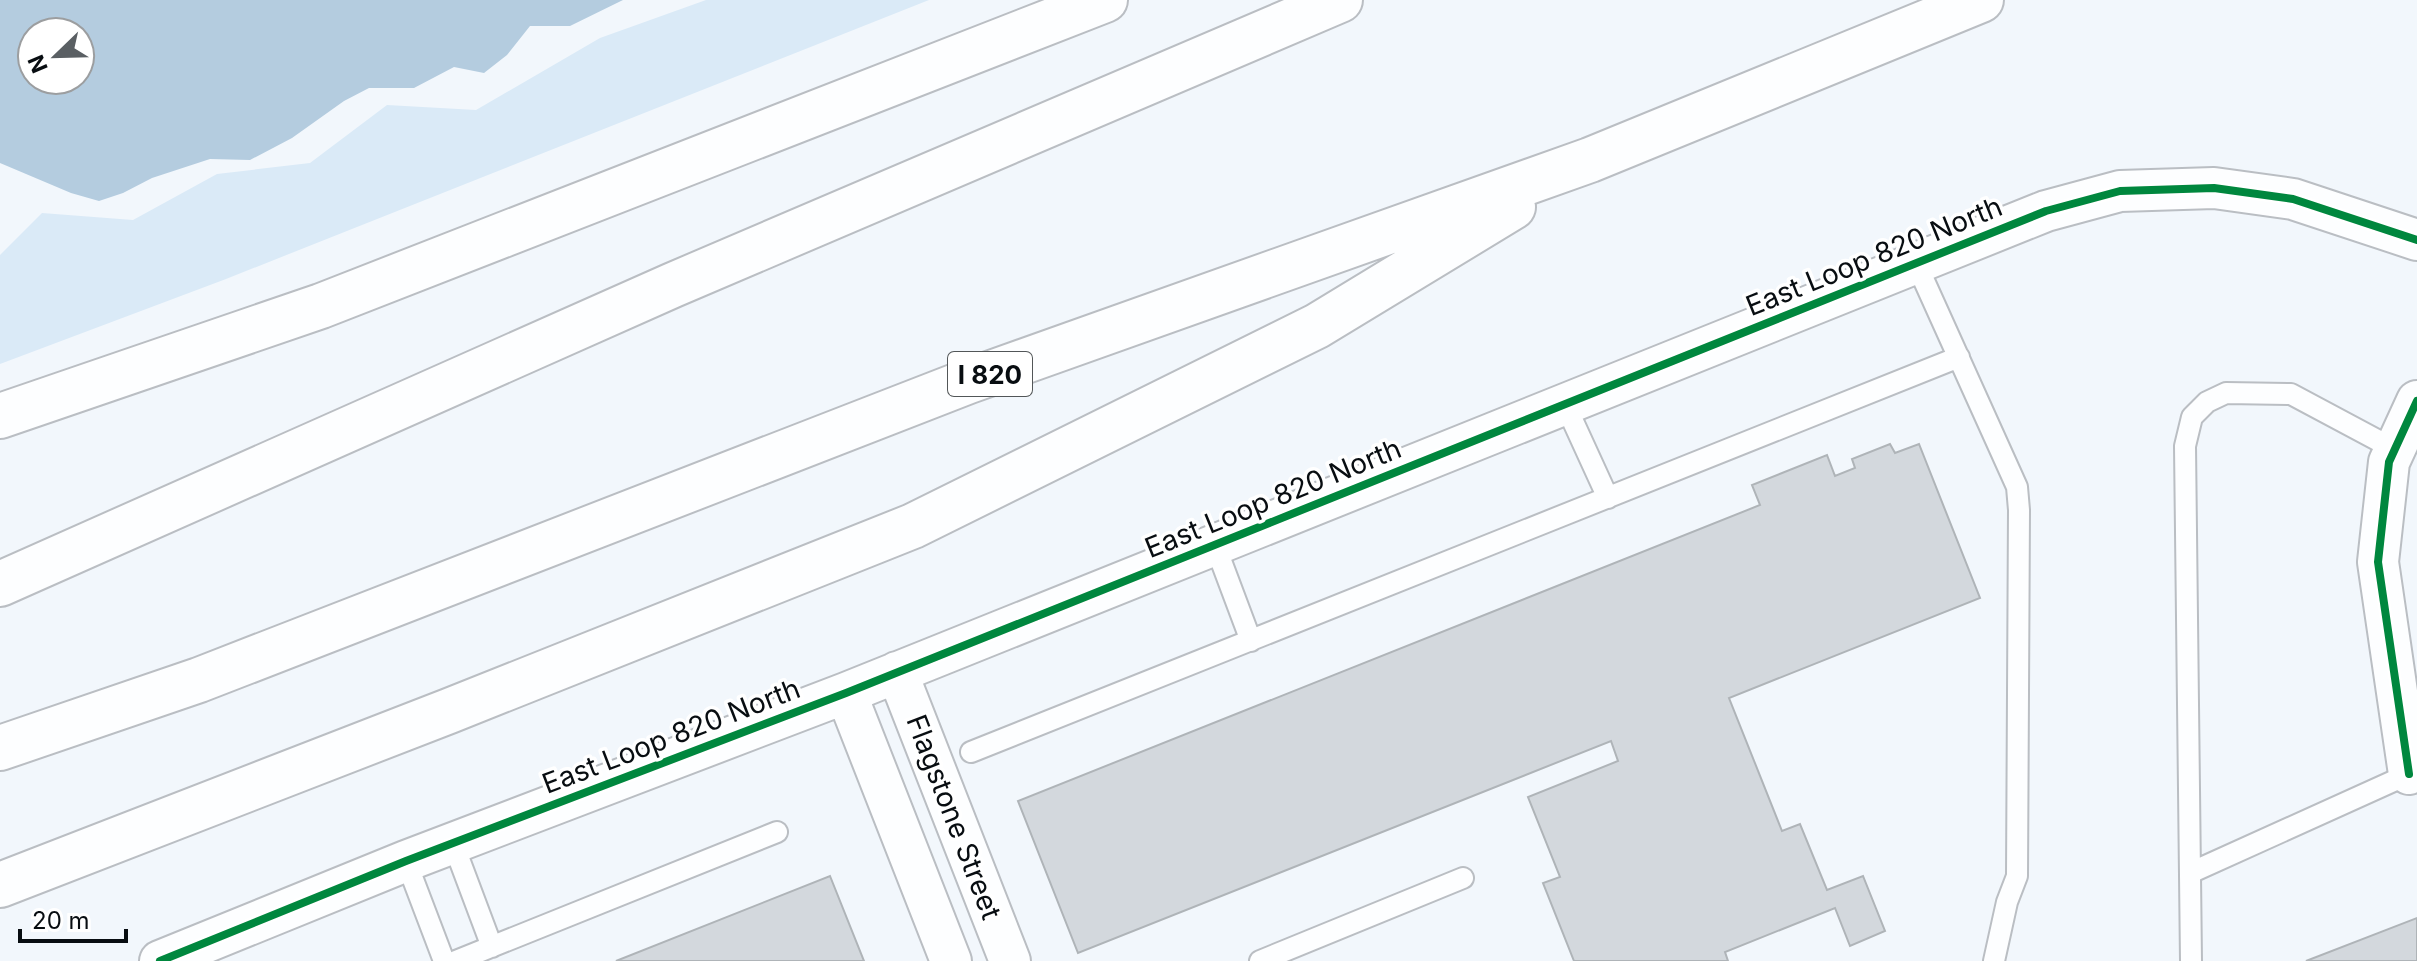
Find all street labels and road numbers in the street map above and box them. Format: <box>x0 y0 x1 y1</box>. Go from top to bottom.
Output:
street label: East Loop 820 North <box>1741 189 2007 323</box>
road number: I 820 <box>948 352 1032 396</box>
street label: East Loop 820 North <box>1140 431 1406 565</box>
street label: East Loop 820 North <box>537 671 805 801</box>
street label: Flagstone Street <box>899 710 1009 924</box>

